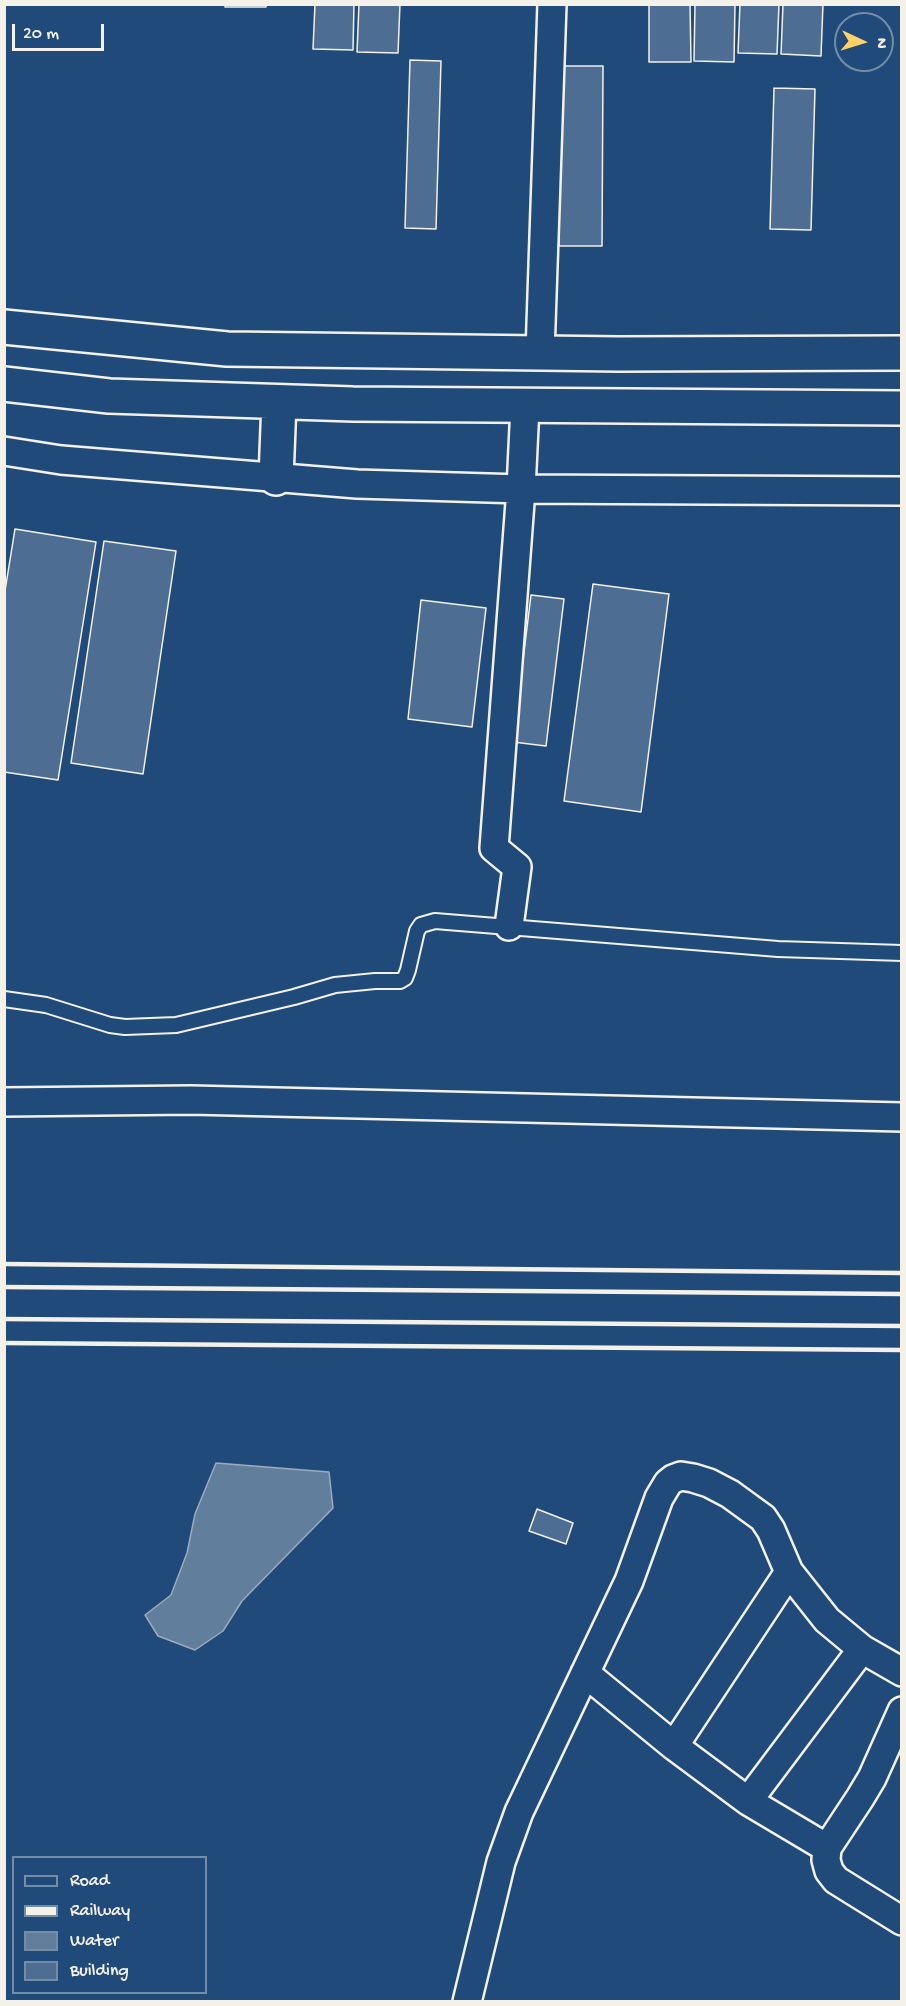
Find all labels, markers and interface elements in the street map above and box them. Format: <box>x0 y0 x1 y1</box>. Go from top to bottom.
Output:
scale bar <box>15 12 106 50</box>
north arrow <box>834 12 894 72</box>
text: 20 m <box>23 24 59 45</box>
text: N <box>871 37 890 49</box>
legend <box>12 1856 207 1994</box>
text: Road <box>70 1871 109 1892</box>
text: Railway <box>70 1901 130 1922</box>
text: Water <box>70 1931 118 1952</box>
text: Building <box>70 1961 129 1982</box>

